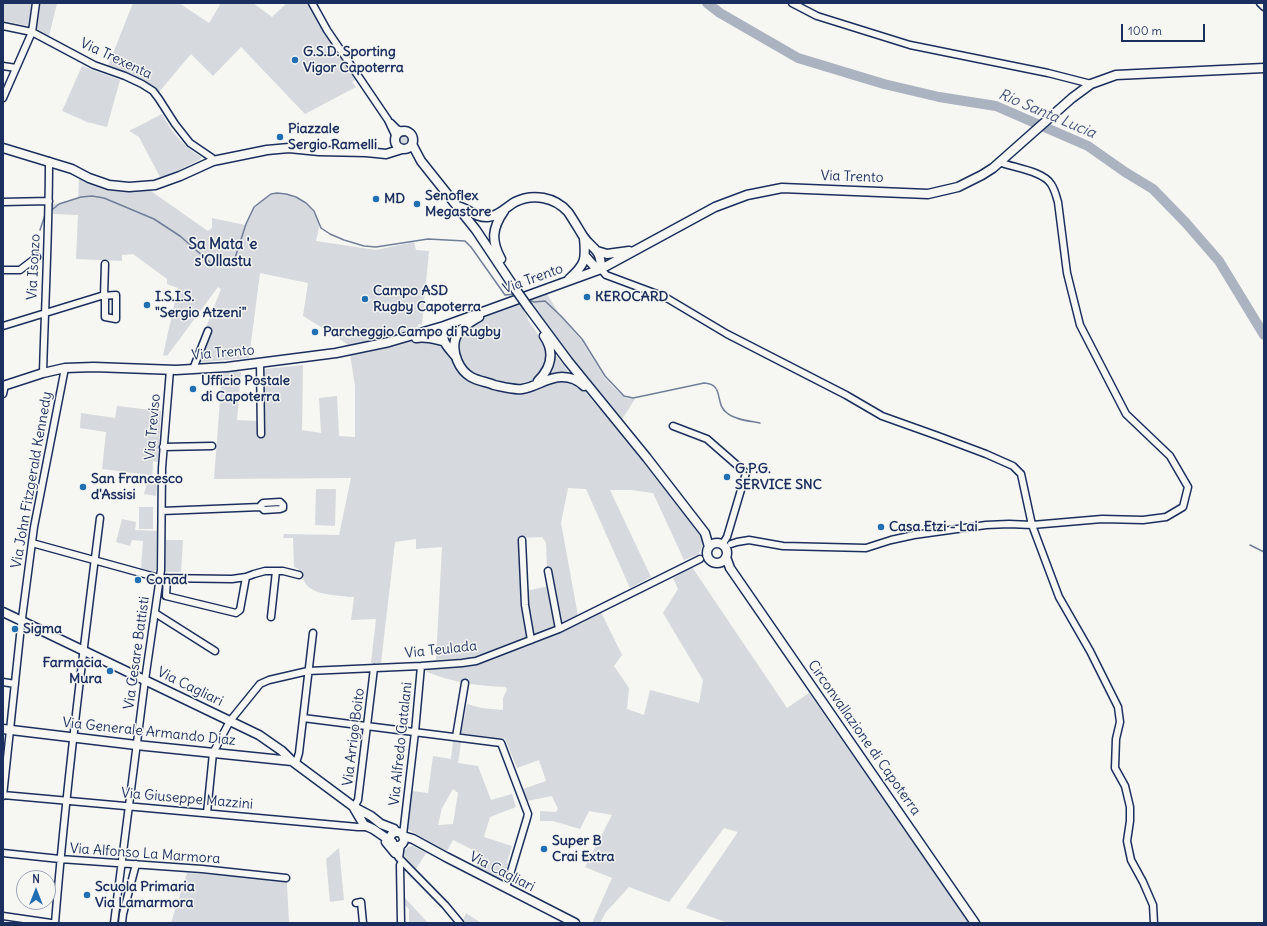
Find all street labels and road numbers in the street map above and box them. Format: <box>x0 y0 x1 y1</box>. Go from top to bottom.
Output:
street label: Via Trexenta <box>78 35 154 83</box>
street label: Via Trento <box>820 168 884 186</box>
street label: Via Isonzo <box>24 234 44 300</box>
street label: Via Trento <box>501 260 565 298</box>
street label: Via Trento <box>191 342 255 364</box>
street label: Via John Fitzgerald Kennedy <box>8 390 56 570</box>
street label: Via Treviso <box>142 393 164 461</box>
street label: Via Cesare Battisti <box>121 595 153 711</box>
street label: Via Teulada <box>404 638 478 662</box>
street label: Circonvallazione di Capoterra <box>804 657 924 819</box>
street label: Via Cagliari <box>154 664 226 710</box>
street label: Via Alfredo Catalani <box>386 681 416 807</box>
street label: Via Arrigo Boito <box>340 687 368 787</box>
street label: Via Generale Armando Diaz <box>61 715 237 749</box>
street label: Via Giuseppe Mazzini <box>120 785 254 813</box>
street label: Via Alfonso La Marmora <box>69 840 221 868</box>
street label: Via Cagliari <box>466 848 538 896</box>

